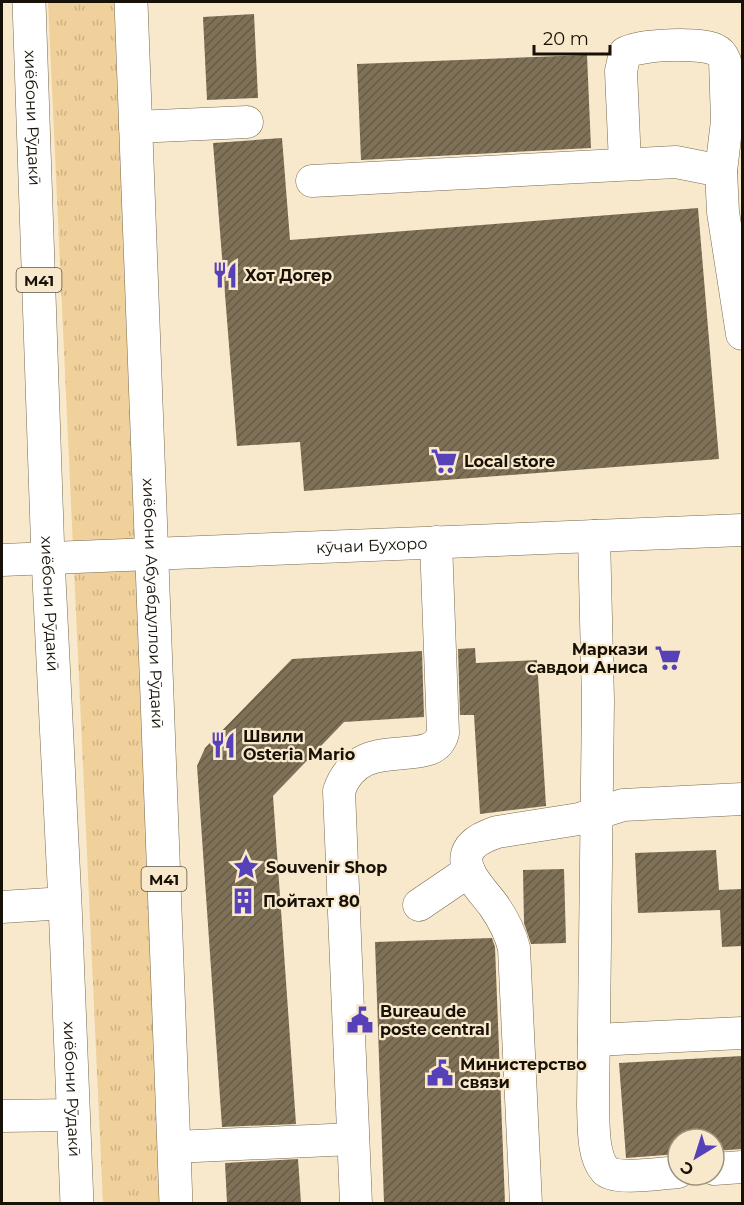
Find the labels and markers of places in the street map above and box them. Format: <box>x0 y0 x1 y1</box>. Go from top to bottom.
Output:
restaurant icon: Хот Догер <box>210 260 240 290</box>
place label: Хот Догер <box>245 266 332 285</box>
supermarket icon: Local store <box>429 446 459 476</box>
place label: Local store <box>464 452 555 471</box>
place label: Маркази савдои Аниса <box>527 640 648 677</box>
supermarket icon: Маркази савдои Аниса <box>653 643 683 673</box>
place label: Швили Osteria Mario <box>243 727 355 764</box>
restaurant icon: Швили Osteria Mario <box>208 730 238 760</box>
place icon: Souvenir Shop <box>231 852 261 882</box>
place label: Souvenir Shop <box>266 858 387 877</box>
building icon: Пойтахт 80 <box>228 886 258 916</box>
place label: Пойтахт 80 <box>263 892 360 911</box>
place label: Bureau de poste central <box>380 1002 490 1039</box>
public building icon: Bureau de poste central <box>345 1005 375 1035</box>
place label: Министерство связи <box>460 1055 587 1092</box>
public building icon: Министерство связи <box>425 1058 455 1088</box>

